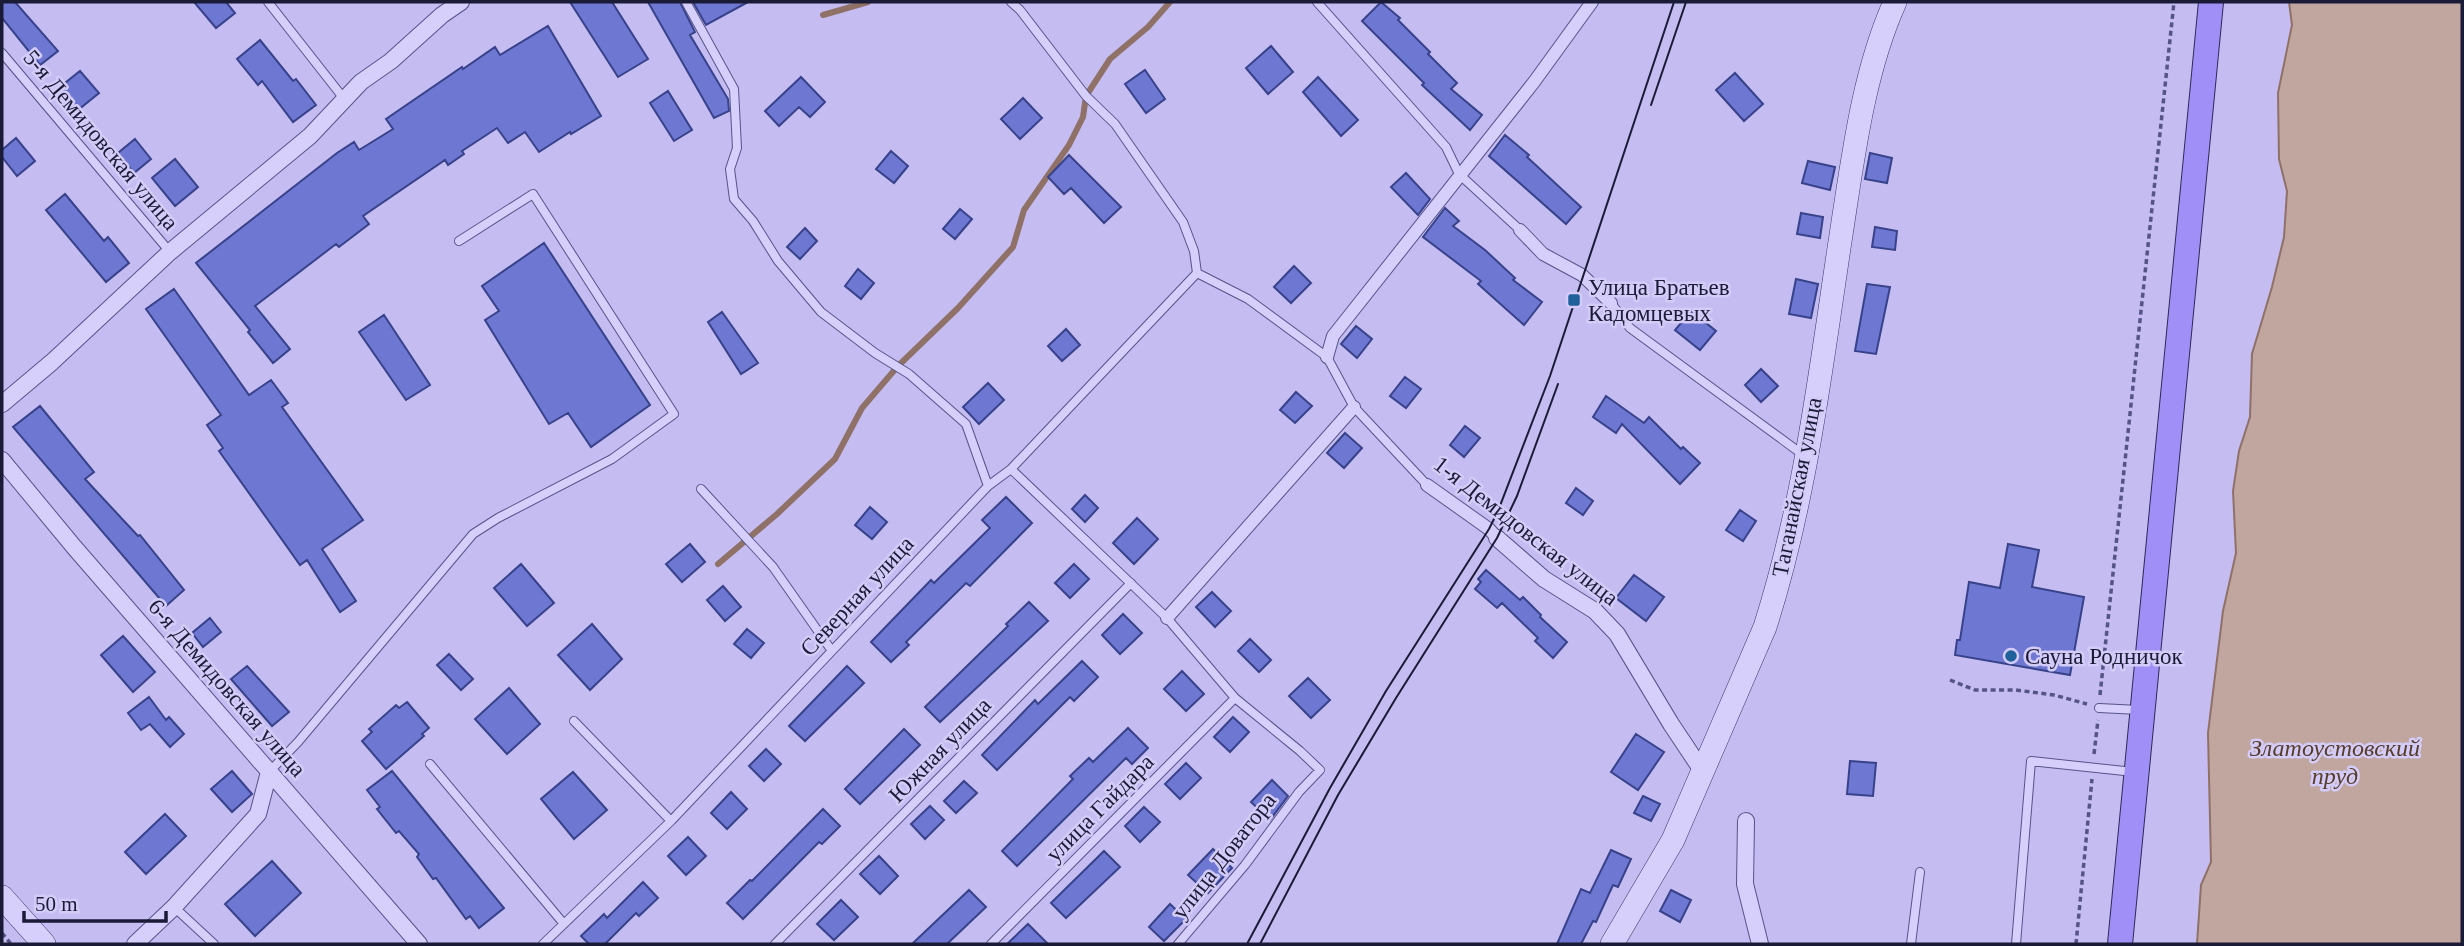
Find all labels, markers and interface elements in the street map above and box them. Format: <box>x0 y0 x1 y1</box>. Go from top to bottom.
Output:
street label: 5-я Демидовская улица <box>19 45 183 235</box>
place label: Улица Братьев Кадомцевых <box>1588 275 1730 326</box>
marker: Улица Братьев Кадомцевых <box>1566 292 1582 308</box>
street label: Таганайская улица <box>1767 395 1827 579</box>
street label: 1-я Демидовская улица <box>1429 451 1623 611</box>
street label: Северная улица <box>795 531 919 661</box>
street label: 6-я Демидовская улица <box>143 594 311 782</box>
place label: Сауна Родничок <box>2025 644 2184 669</box>
marker: Сауна Родничок <box>2003 648 2019 664</box>
street label: Южная улица <box>884 693 996 807</box>
water label: Златоустовский пруд <box>2250 735 2420 789</box>
street label: улица Гайдара <box>1041 749 1159 867</box>
street label: улица Доватора <box>1167 788 1281 924</box>
scale bar <box>24 880 166 924</box>
text: 50 m <box>35 892 78 916</box>

